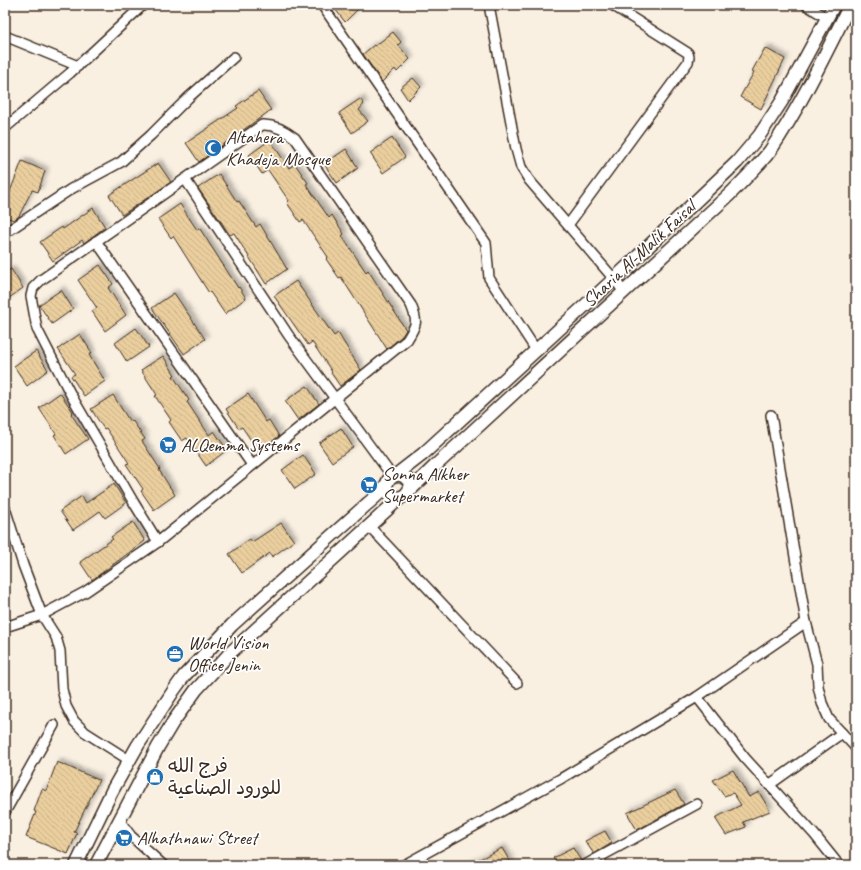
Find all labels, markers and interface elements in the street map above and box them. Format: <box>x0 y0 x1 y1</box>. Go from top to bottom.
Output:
place label: Altahera Khadeja Mosque <box>226 125 332 171</box>
mosque icon: Altahera Khadeja Mosque <box>203 138 223 158</box>
street label: Sharia Al-Malik Faisal <box>578 193 703 312</box>
place label: ALQemma Systems <box>181 433 301 457</box>
supermarket icon: ALQemma Systems <box>158 435 178 455</box>
place label: Sonna Alkher Supermarket <box>382 462 471 508</box>
supermarket icon: Sonna Alkher Supermarket <box>359 475 379 495</box>
place label: World Vision Office Jenin <box>188 631 269 677</box>
office icon: World Vision Office Jenin <box>165 644 185 664</box>
place label: فرج الله للورود الصناعية <box>168 754 281 800</box>
shop icon: فرج الله للورود الصناعية <box>145 767 165 787</box>
place label: Alhathnawi Street <box>137 826 260 850</box>
supermarket icon: Alhathnawi Street <box>114 828 134 848</box>

